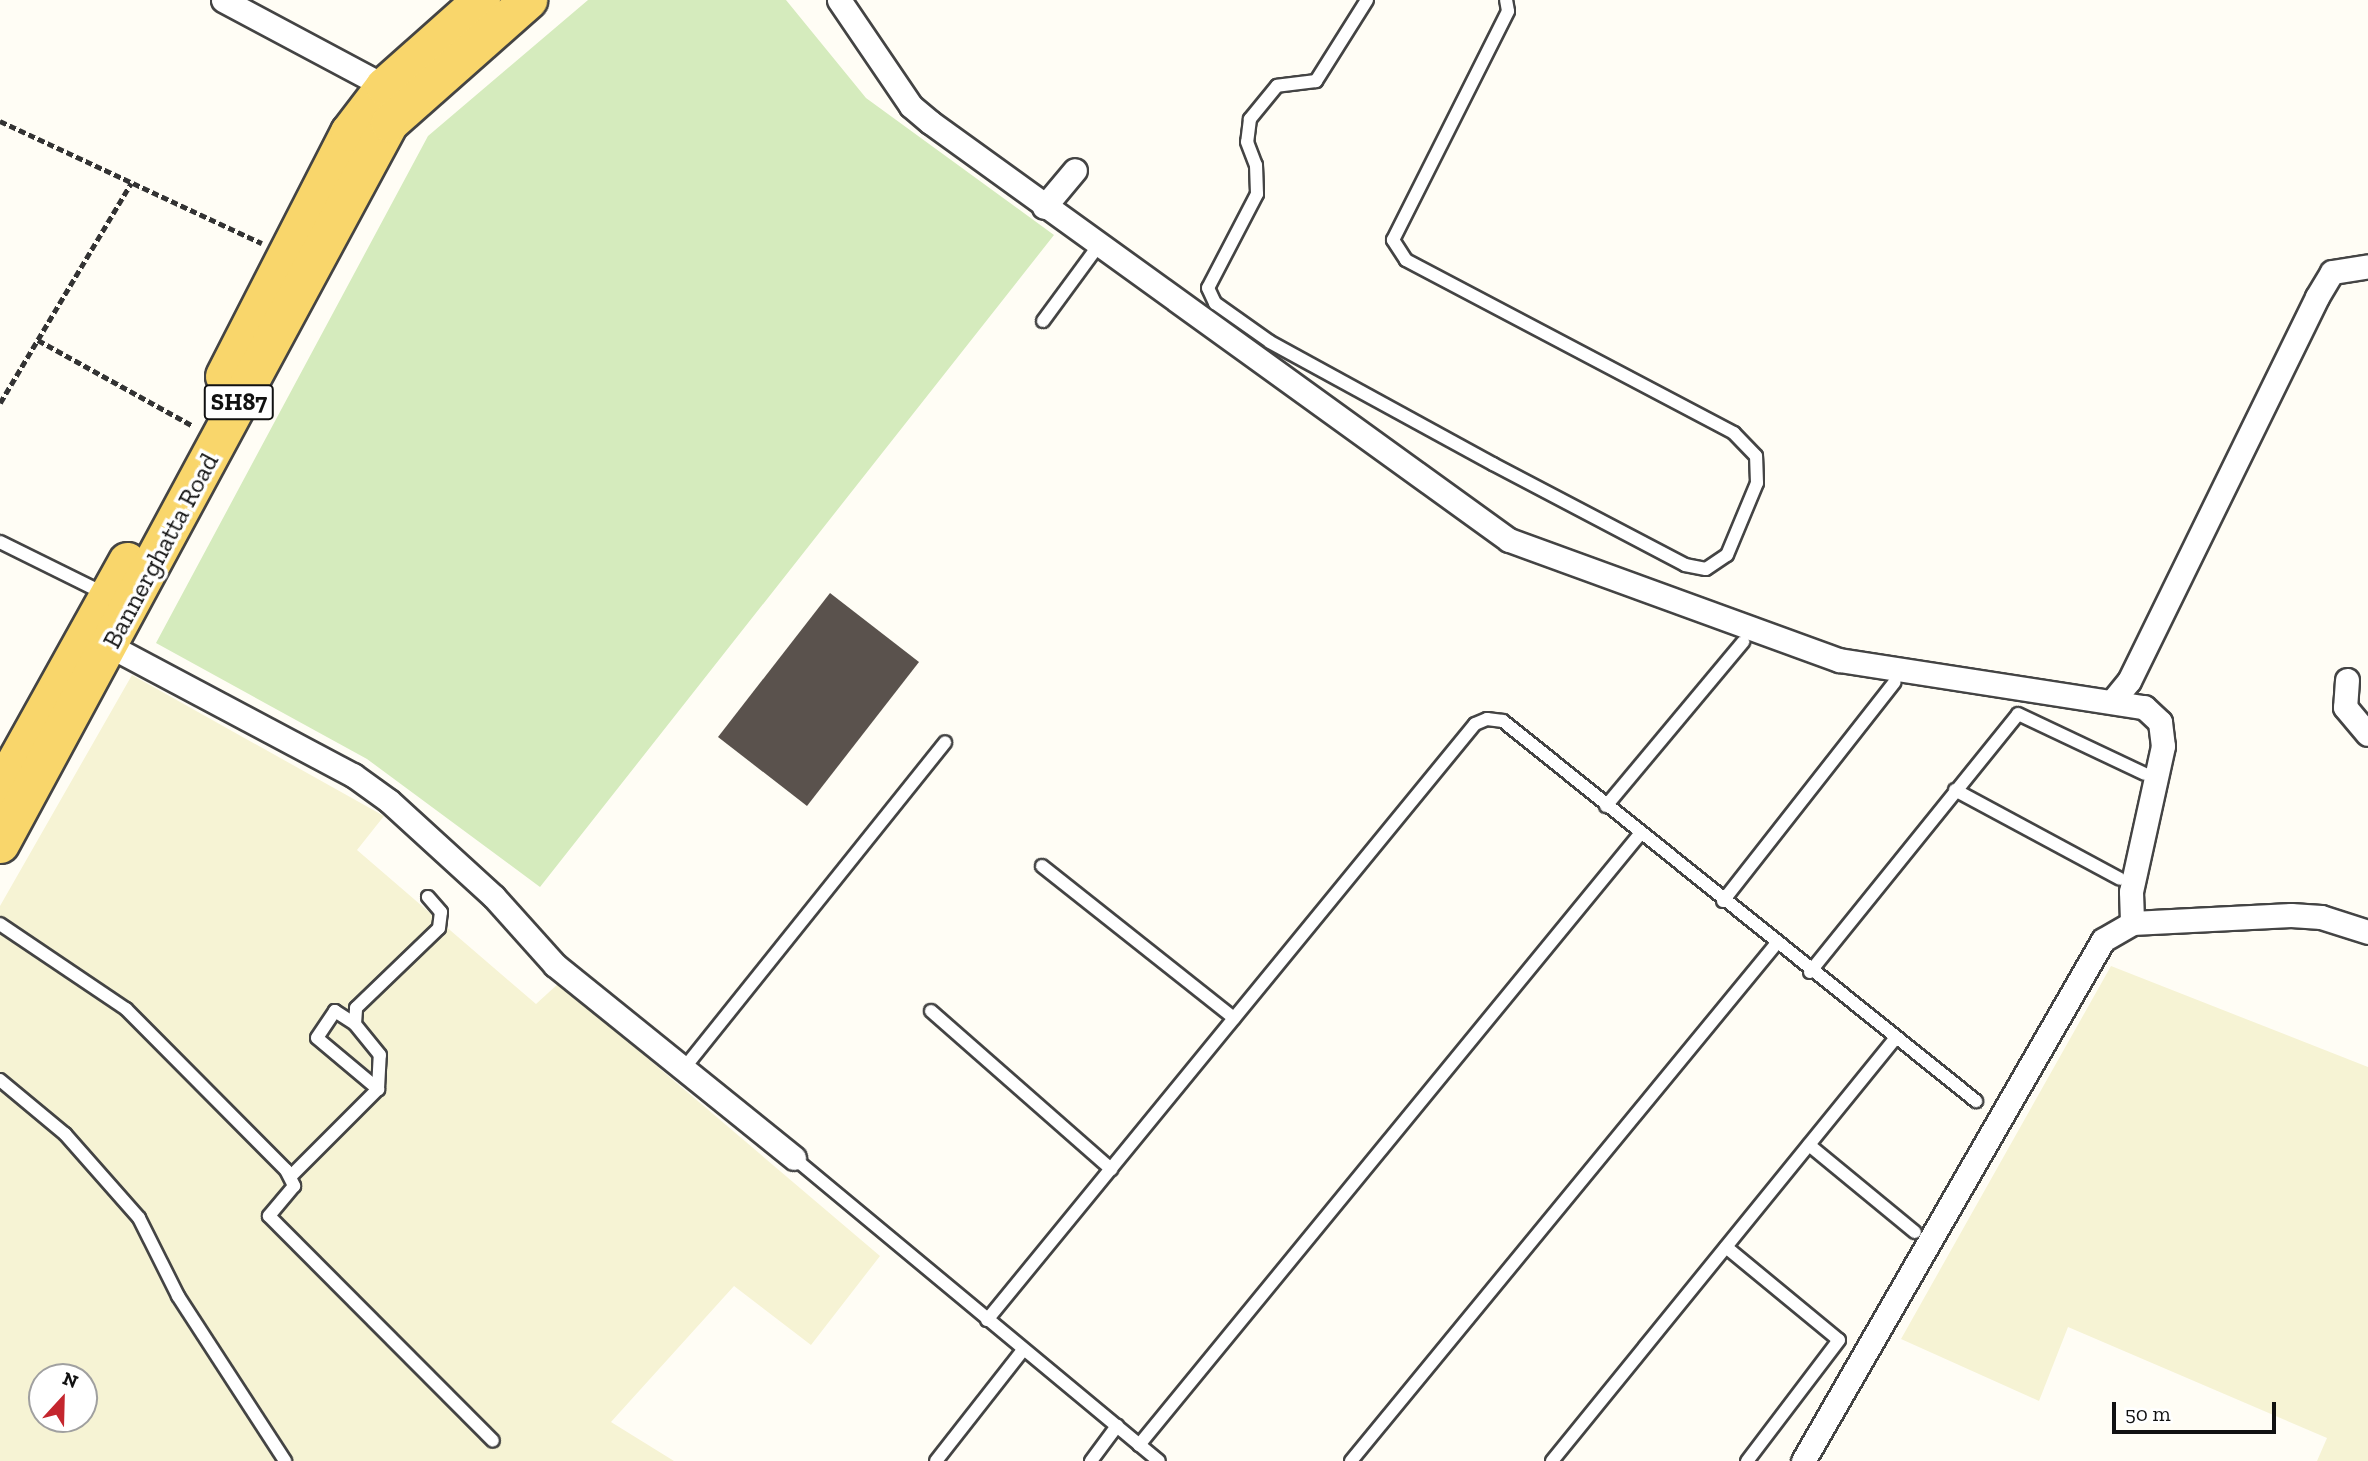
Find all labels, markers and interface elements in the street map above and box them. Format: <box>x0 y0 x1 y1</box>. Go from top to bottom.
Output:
road number: SH87 <box>202 382 276 422</box>
street label: Bannerghatta Road <box>96 448 226 654</box>
north arrow <box>28 1363 98 1433</box>
text: N <box>59 1367 81 1393</box>
scale bar <box>2116 1388 2280 1432</box>
text: 50 m <box>2125 1401 2171 1426</box>

